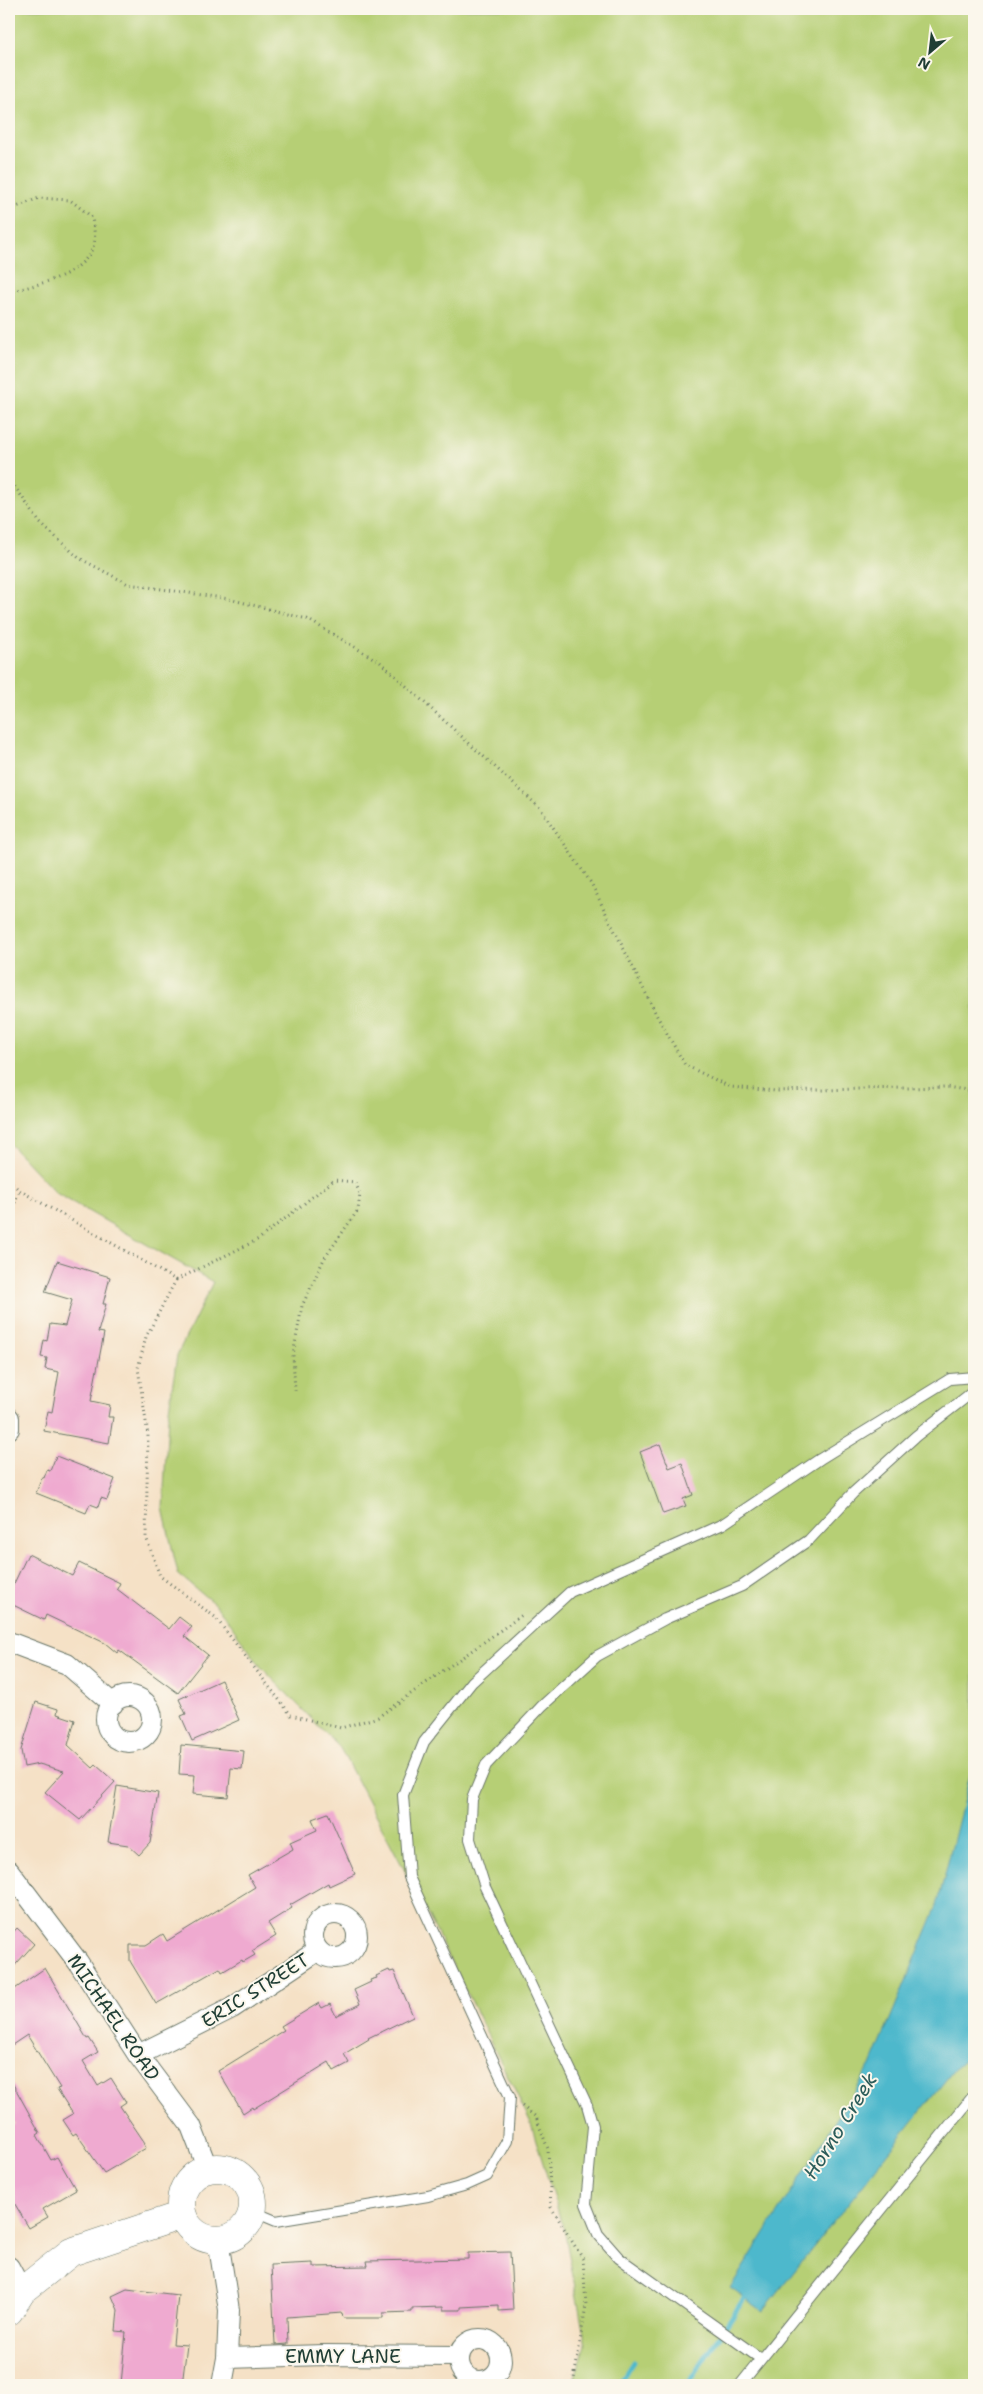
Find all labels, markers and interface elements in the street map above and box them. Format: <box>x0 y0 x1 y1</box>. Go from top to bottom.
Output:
north arrow <box>906 28 956 78</box>
text: N <box>915 53 933 74</box>
street label: ERIC STREET <box>197 1947 314 2034</box>
street label: MICHAEL ROAD <box>62 1949 165 2086</box>
water label: Horno Creek <box>797 2068 883 2184</box>
street label: EMMY LANE <box>285 2344 401 2369</box>

